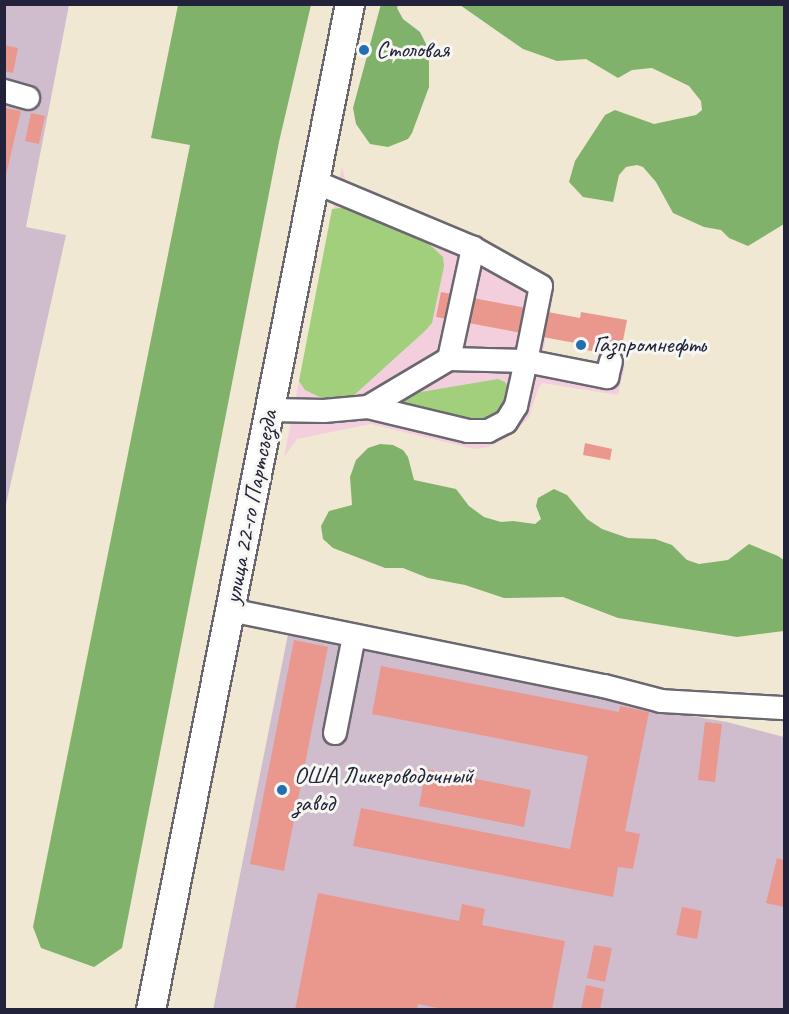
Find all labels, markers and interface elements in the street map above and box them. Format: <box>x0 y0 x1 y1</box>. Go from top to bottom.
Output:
place label: Столовая <box>376 36 449 64</box>
marker: Столовая <box>357 43 371 57</box>
place label: Газпромнефть <box>593 331 706 359</box>
marker: Газпромнефть <box>574 338 588 352</box>
street label: улица 22-го Партсъезда <box>218 407 284 607</box>
place label: ОША Ликероводочный завод <box>294 762 474 818</box>
marker: ОША Ликероводочный завод <box>275 783 289 797</box>

